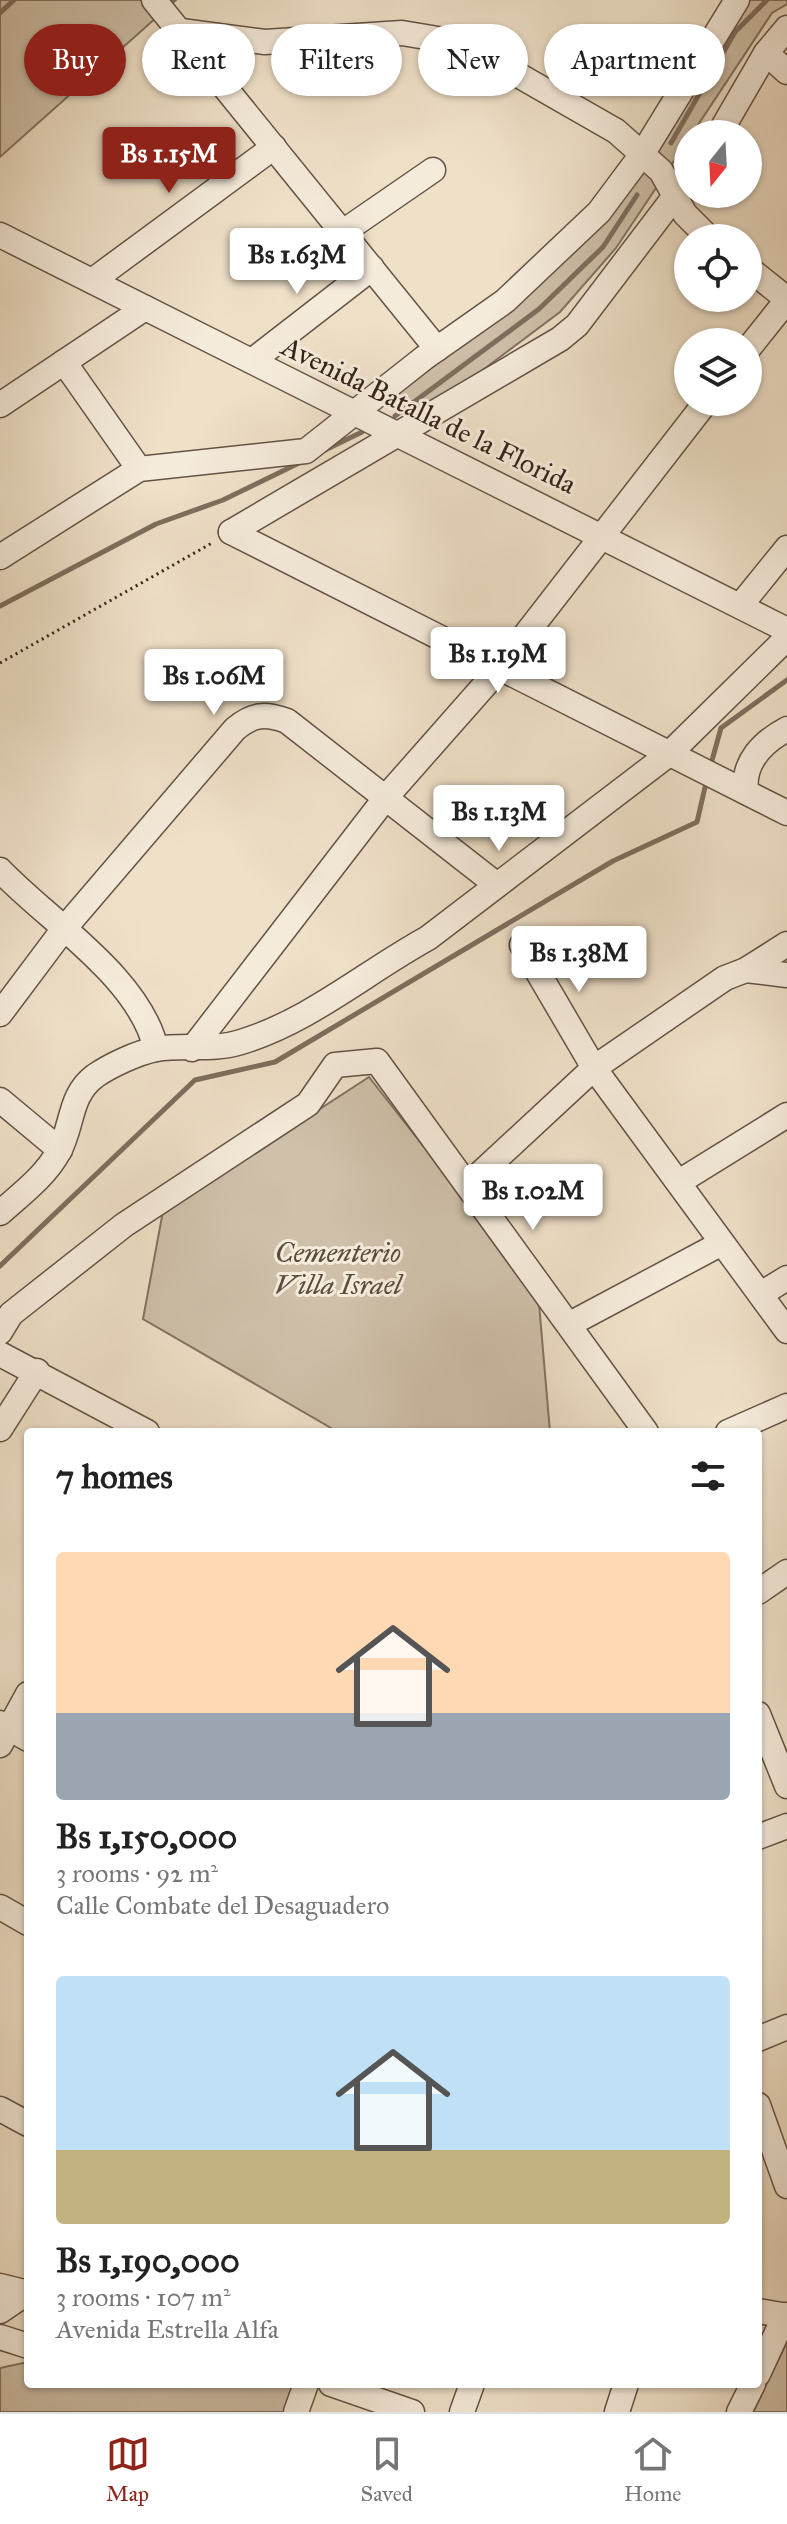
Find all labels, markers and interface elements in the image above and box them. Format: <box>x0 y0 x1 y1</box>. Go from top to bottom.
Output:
chip: Buy <box>24 24 126 96</box>
chip: Rent <box>142 24 255 96</box>
chip: Filters <box>271 24 402 96</box>
chip: New <box>418 24 528 96</box>
chip: Apartment <box>544 24 725 96</box>
north arrow <box>674 120 762 208</box>
map controls <box>674 120 762 416</box>
pin: Bs 1.15M <box>86 127 252 195</box>
text: Bs 1.15M <box>121 137 217 169</box>
button: locate <box>674 224 762 312</box>
pin: Bs 1.63M <box>214 228 380 296</box>
text: Bs 1.63M <box>248 238 346 270</box>
street label: Avenida Batalla de la Florida <box>275 328 582 502</box>
button: layers <box>674 328 762 416</box>
pin: Bs 1.19M <box>415 627 581 695</box>
text: Bs 1.19M <box>449 637 547 669</box>
pin: Bs 1.06M <box>131 649 297 717</box>
text: Bs 1.06M <box>162 659 266 691</box>
pin: Bs 1.13M <box>416 785 582 853</box>
text: Bs 1.13M <box>451 795 547 827</box>
pin: Bs 1.38M <box>496 926 662 994</box>
text: Bs 1.38M <box>530 936 628 968</box>
pin: Bs 1.02M <box>450 1164 616 1232</box>
text: Bs 1.02M <box>482 1174 584 1206</box>
park label: Cementerio Villa Israel <box>274 1235 404 1302</box>
icon: filters <box>686 1454 730 1498</box>
text: 7 homes <box>56 1456 173 1497</box>
icon: home <box>321 1604 465 1748</box>
text: Bs 1,150,000 <box>56 1816 237 1857</box>
text: 3 rooms · 92 m² <box>56 1857 218 1889</box>
text: Calle Combate del Desaguadero <box>56 1889 389 1921</box>
icon: home <box>321 2028 465 2172</box>
text: Bs 1,190,000 <box>56 2240 240 2281</box>
text: 3 rooms · 107 m² <box>56 2281 231 2313</box>
text: Avenida Estrella Alfa <box>56 2313 279 2345</box>
tab: Map <box>106 2432 150 2507</box>
tab: Saved <box>361 2432 413 2507</box>
tab: Home <box>624 2432 681 2507</box>

